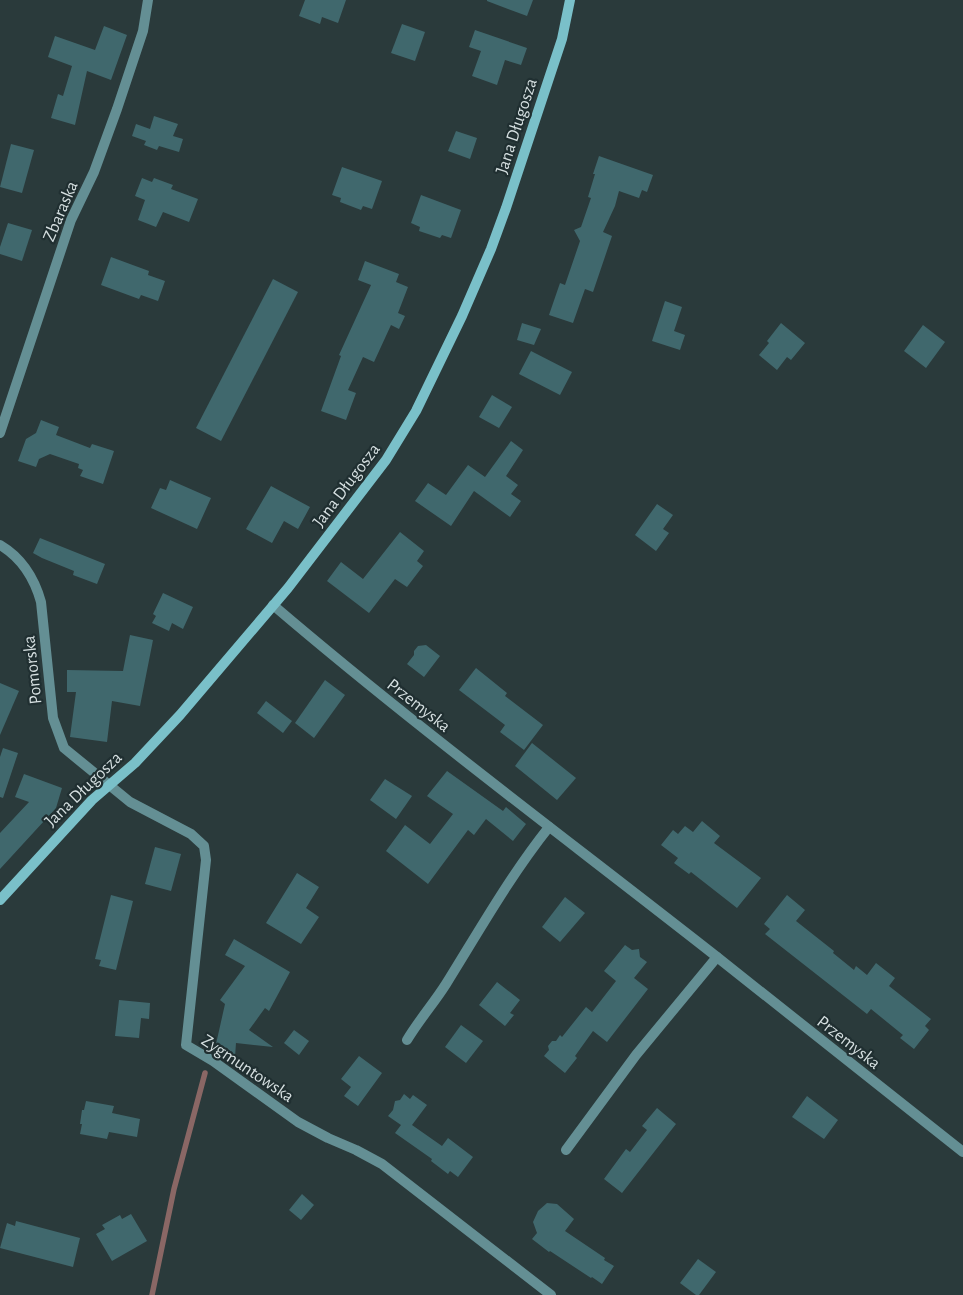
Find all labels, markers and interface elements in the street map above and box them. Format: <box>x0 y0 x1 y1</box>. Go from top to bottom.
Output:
street label: Jana Długosza <box>493 76 541 176</box>
street label: Zbaraska <box>40 179 82 244</box>
street label: Jana Długosza <box>310 440 384 531</box>
street label: Pomorska <box>20 635 46 705</box>
street label: Przemyska <box>383 676 453 736</box>
street label: Jana Długosza <box>42 749 126 831</box>
street label: Przemyska <box>813 1013 883 1073</box>
street label: Zygmuntowska <box>198 1031 297 1106</box>

